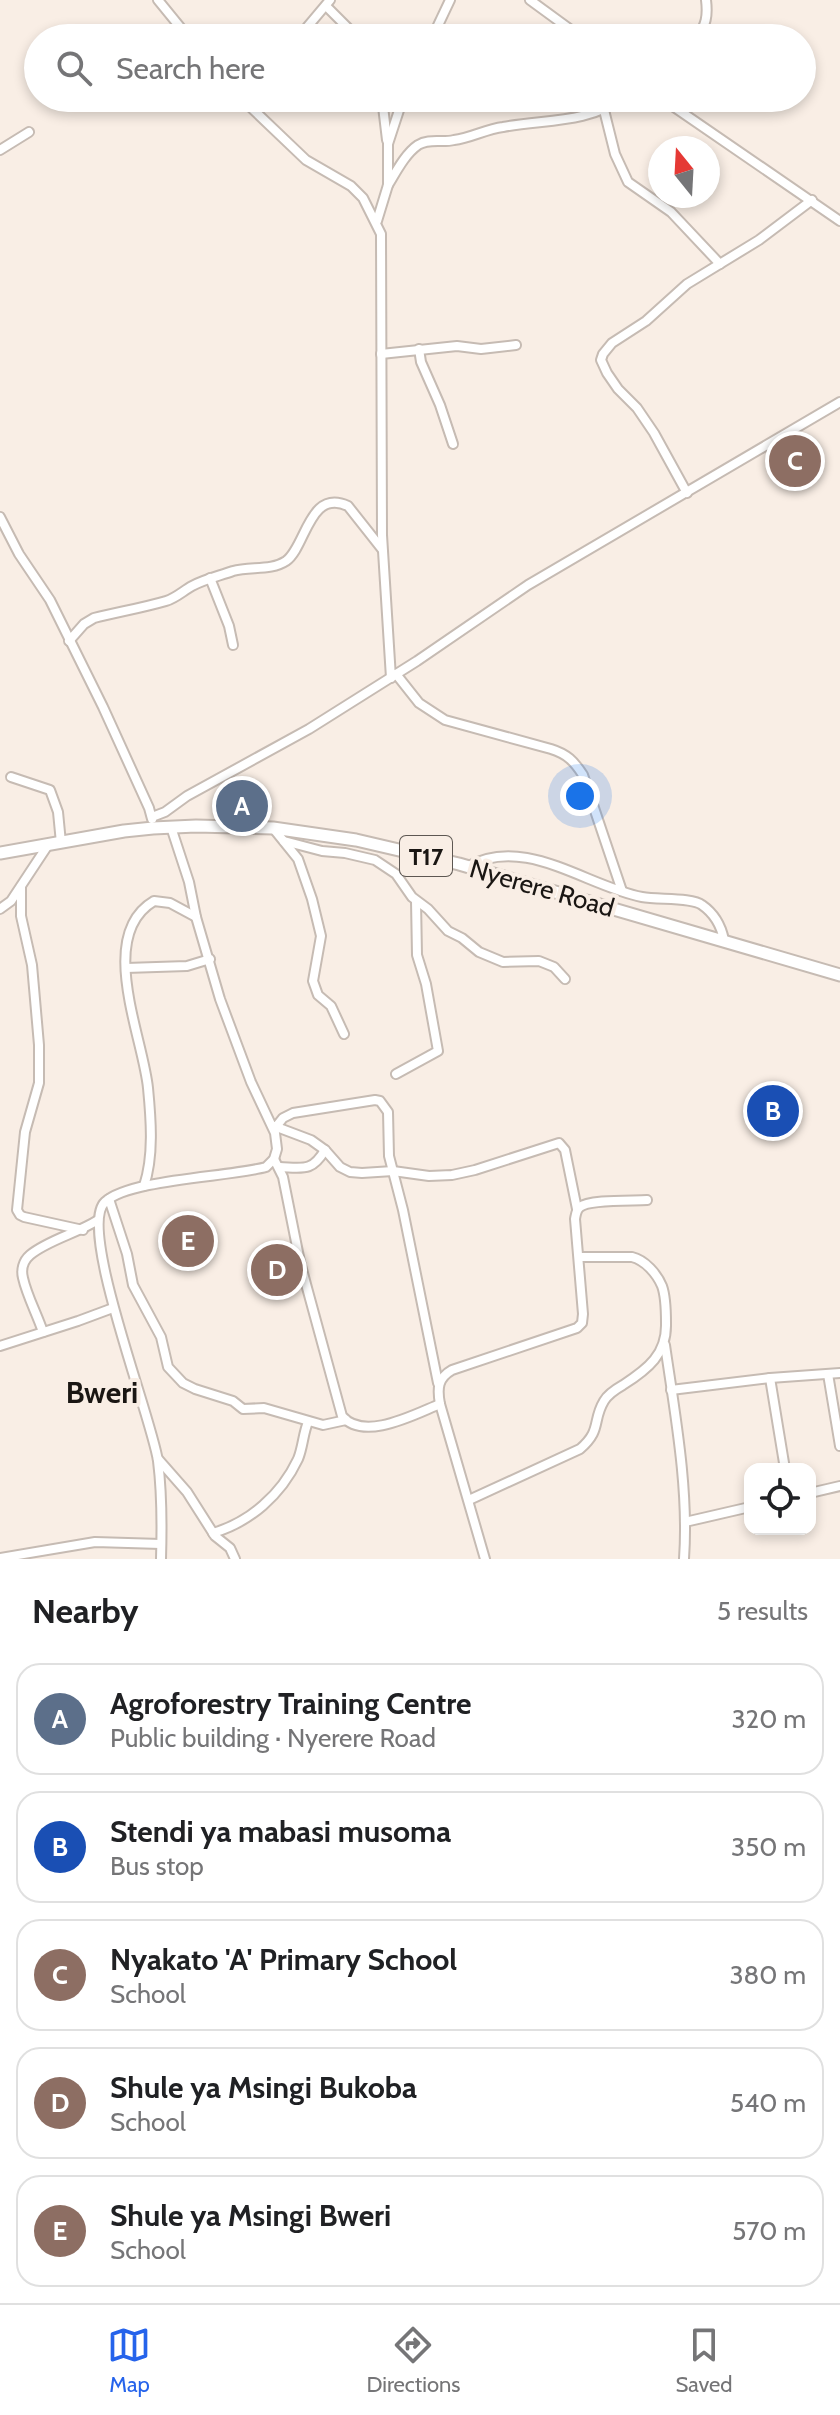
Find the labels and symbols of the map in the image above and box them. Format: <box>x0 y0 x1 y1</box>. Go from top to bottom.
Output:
north arrow <box>648 136 720 208</box>
pin: C <box>769 431 821 491</box>
pin: A <box>216 776 268 836</box>
your location <box>560 776 600 816</box>
road number: T17 <box>400 836 452 876</box>
street label: Nyerere Road <box>466 852 618 924</box>
pin: B <box>747 1081 799 1141</box>
pin: E <box>162 1211 214 1271</box>
pin: D <box>251 1240 303 1300</box>
district label: Bweri <box>66 1374 138 1411</box>

